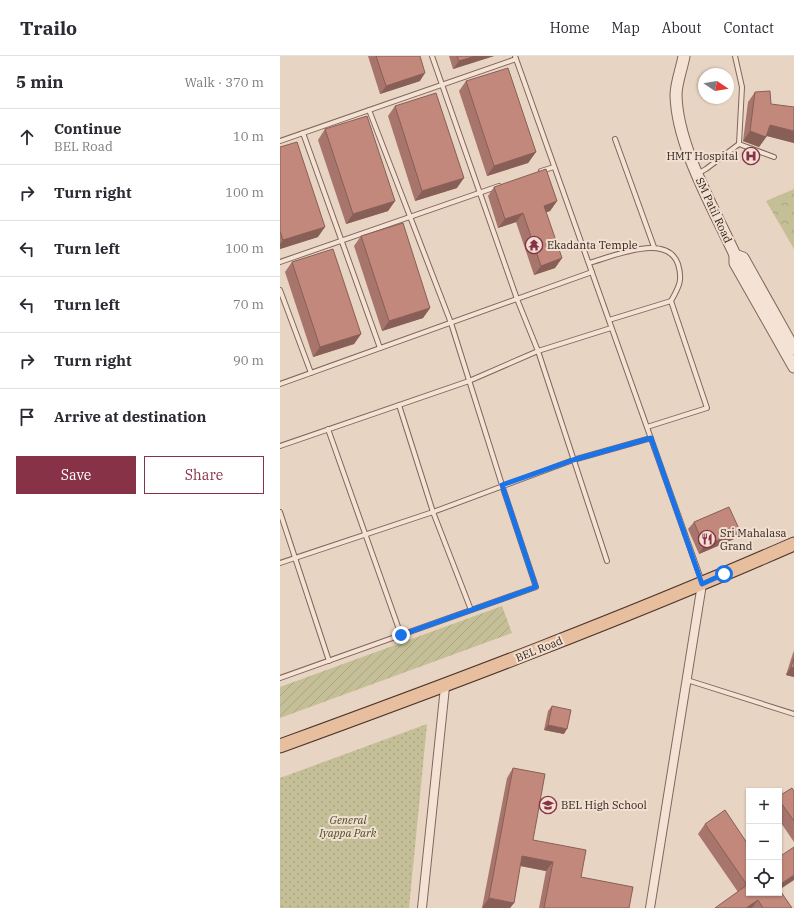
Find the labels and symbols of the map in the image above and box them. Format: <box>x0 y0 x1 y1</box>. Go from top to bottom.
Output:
north arrow <box>698 68 734 104</box>
hospital icon: HMT Hospital <box>741 146 761 166</box>
place label: HMT Hospital <box>666 149 738 163</box>
street label: SM Patil Road <box>693 175 735 245</box>
temple icon: Ekadanta Temple <box>524 235 544 255</box>
place label: Ekadanta Temple <box>547 238 638 252</box>
place label: Sri Mahalasa Grand <box>720 526 787 553</box>
restaurant icon: Sri Mahalasa Grand <box>697 529 717 549</box>
route start <box>715 565 733 583</box>
route end <box>392 626 410 644</box>
street label: BEL Road <box>513 633 565 665</box>
school or university icon: BEL High School <box>538 795 558 815</box>
place label: BEL High School <box>561 798 647 812</box>
park label: General Iyappa Park <box>318 813 377 840</box>

